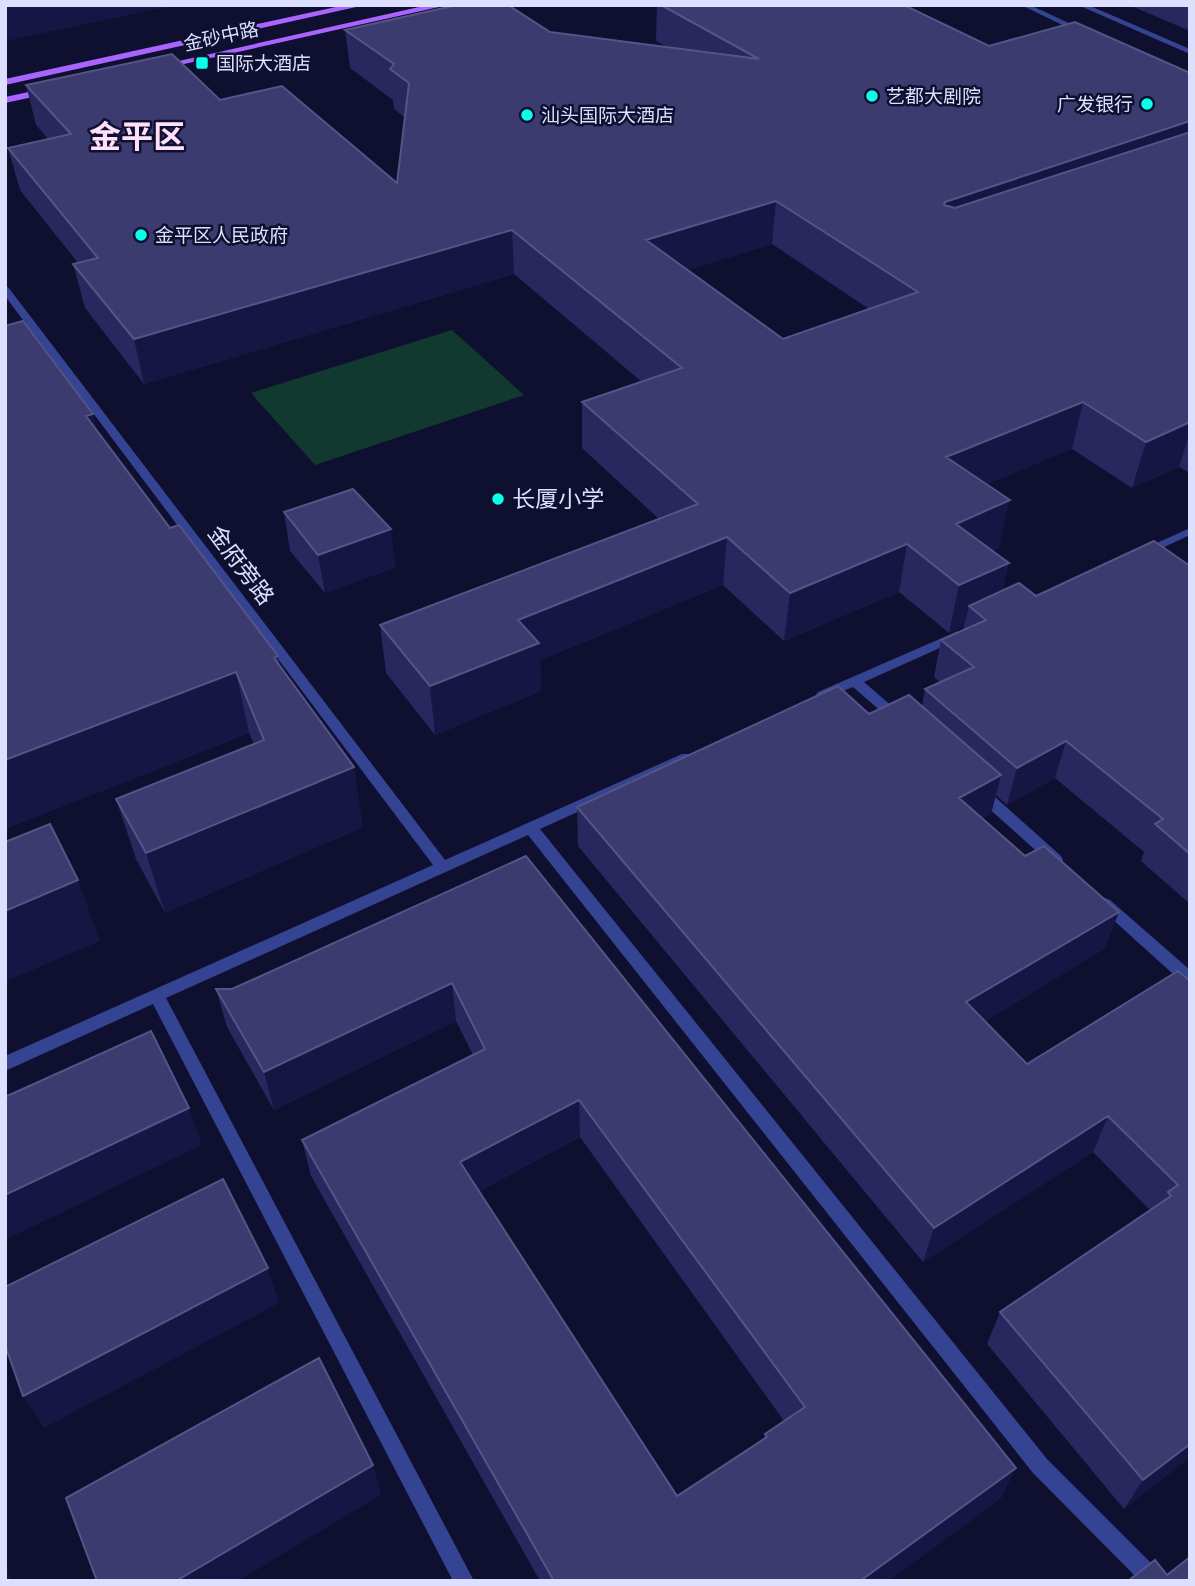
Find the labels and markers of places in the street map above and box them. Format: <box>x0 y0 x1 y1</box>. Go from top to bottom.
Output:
place label: 国际大酒店 <box>216 52 311 75</box>
marker: 国际大酒店 <box>194 55 210 71</box>
place label: 艺都大剧院 <box>886 85 981 108</box>
marker: 艺都大剧院 <box>864 88 880 104</box>
place label: 广发银行 <box>1057 93 1133 116</box>
marker: 广发银行 <box>1139 96 1155 112</box>
place label: 汕头国际大酒店 <box>541 104 674 127</box>
marker: 汕头国际大酒店 <box>519 107 535 123</box>
place label: 金平区人民政府 <box>155 224 288 247</box>
marker: 金平区人民政府 <box>133 227 149 243</box>
place label: 长厦小学 <box>512 485 604 513</box>
marker: 长厦小学 <box>490 491 506 507</box>

